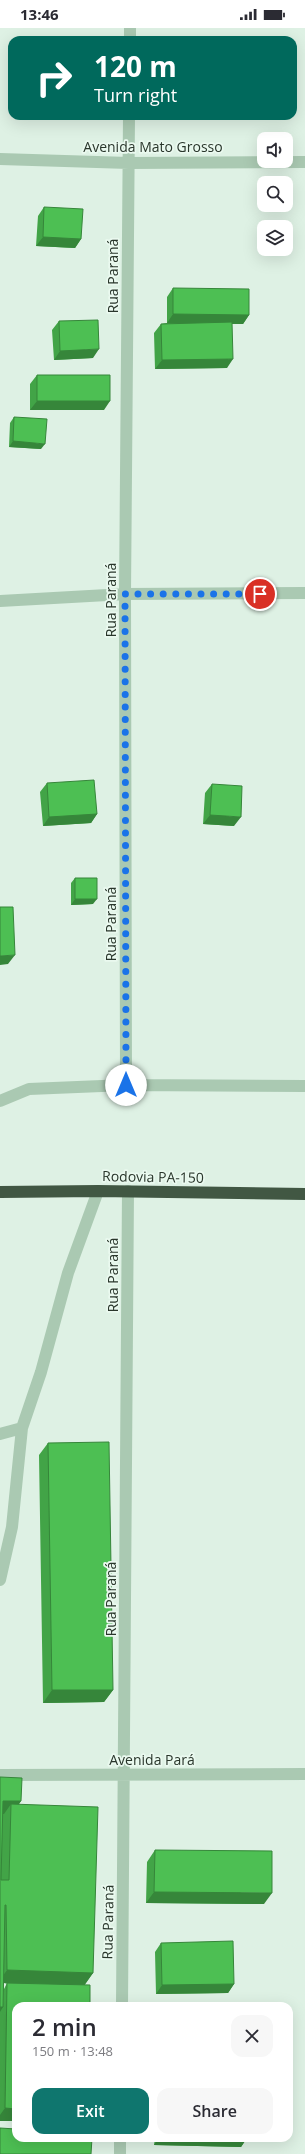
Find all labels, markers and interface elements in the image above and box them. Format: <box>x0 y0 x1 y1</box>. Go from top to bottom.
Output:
text: 13:46 <box>20 4 59 24</box>
text: 120 m <box>94 47 177 85</box>
icon: right <box>28 52 80 104</box>
text: Turn right <box>94 83 177 107</box>
map controls <box>257 132 293 256</box>
button: sound <box>257 132 293 168</box>
street label: Avenida Mato Grosso <box>83 137 223 156</box>
button: search <box>257 176 293 212</box>
button: layers <box>257 220 293 256</box>
street label: Rua Paraná <box>103 239 122 313</box>
street label: Rua Paraná <box>101 563 120 637</box>
pin <box>243 577 277 611</box>
icon: arrive <box>249 583 271 605</box>
street label: Rua Paraná <box>101 887 120 961</box>
position arrow <box>105 1064 147 1106</box>
street label: Rodovia PA-150 <box>102 1166 204 1187</box>
street label: Rua Paraná <box>103 1238 122 1312</box>
street label: Rua Paraná <box>101 1562 120 1636</box>
street label: Avenida Pará <box>109 1750 195 1769</box>
street label: Rua Paraná <box>97 1884 118 1960</box>
text: 2 min <box>32 2010 97 2043</box>
button: close <box>231 2015 273 2057</box>
text: 150 m · 13:48 <box>32 2042 113 2060</box>
button: Exit <box>32 2088 149 2134</box>
button: Share <box>157 2088 273 2134</box>

